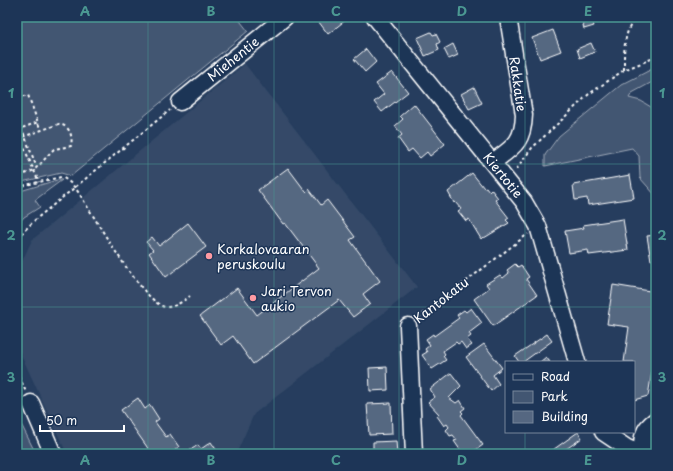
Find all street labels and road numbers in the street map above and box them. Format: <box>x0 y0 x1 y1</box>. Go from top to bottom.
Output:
street label: Miehentie <box>203 32 263 85</box>
street label: Rakkatie <box>505 55 532 113</box>
street label: Kiertotie <box>479 148 528 202</box>
street label: Kantokatu <box>409 272 472 327</box>

